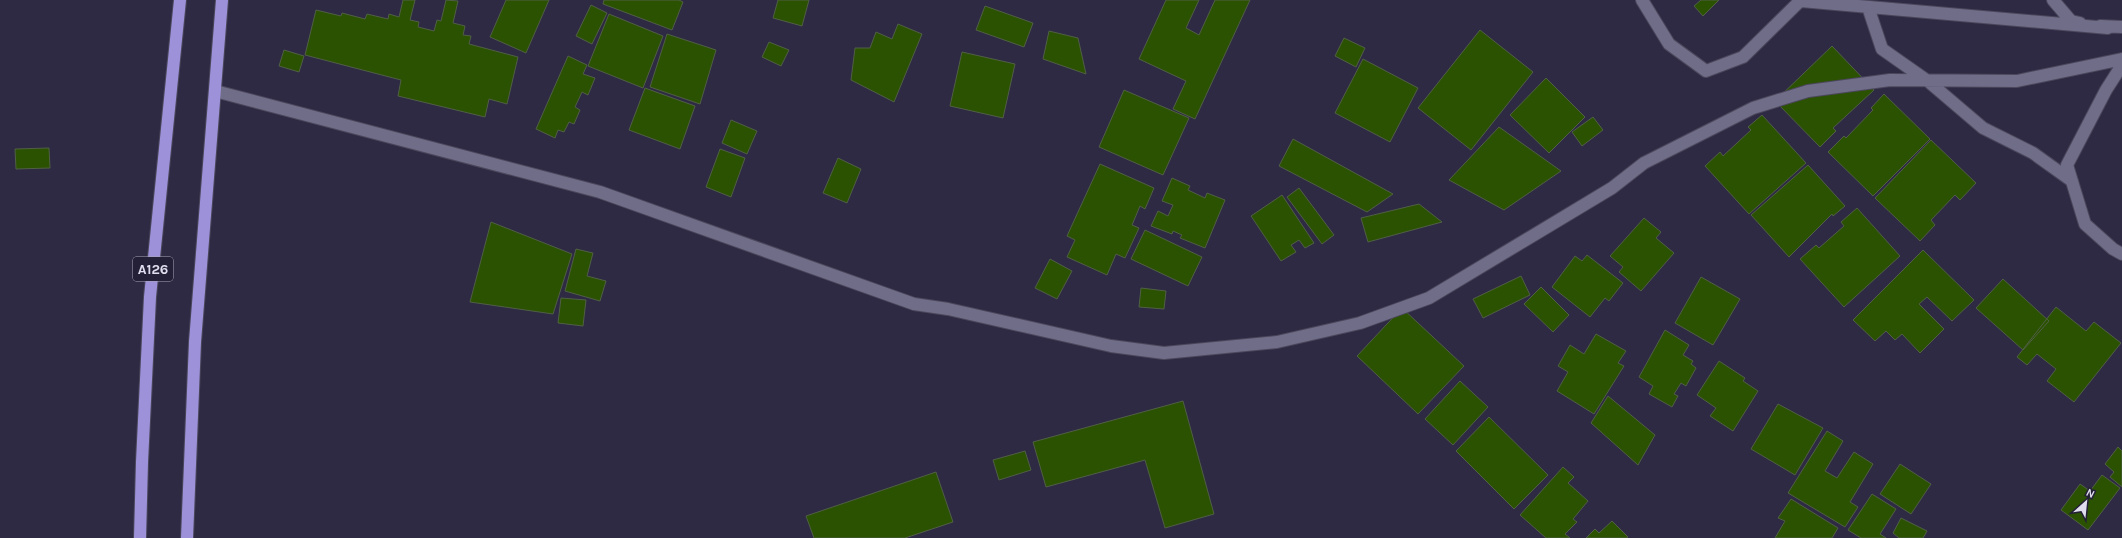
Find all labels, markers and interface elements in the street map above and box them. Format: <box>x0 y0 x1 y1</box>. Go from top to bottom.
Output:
road number: A126 <box>133 257 173 281</box>
north arrow <box>2066 482 2106 522</box>
text: N <box>2084 486 2097 501</box>

